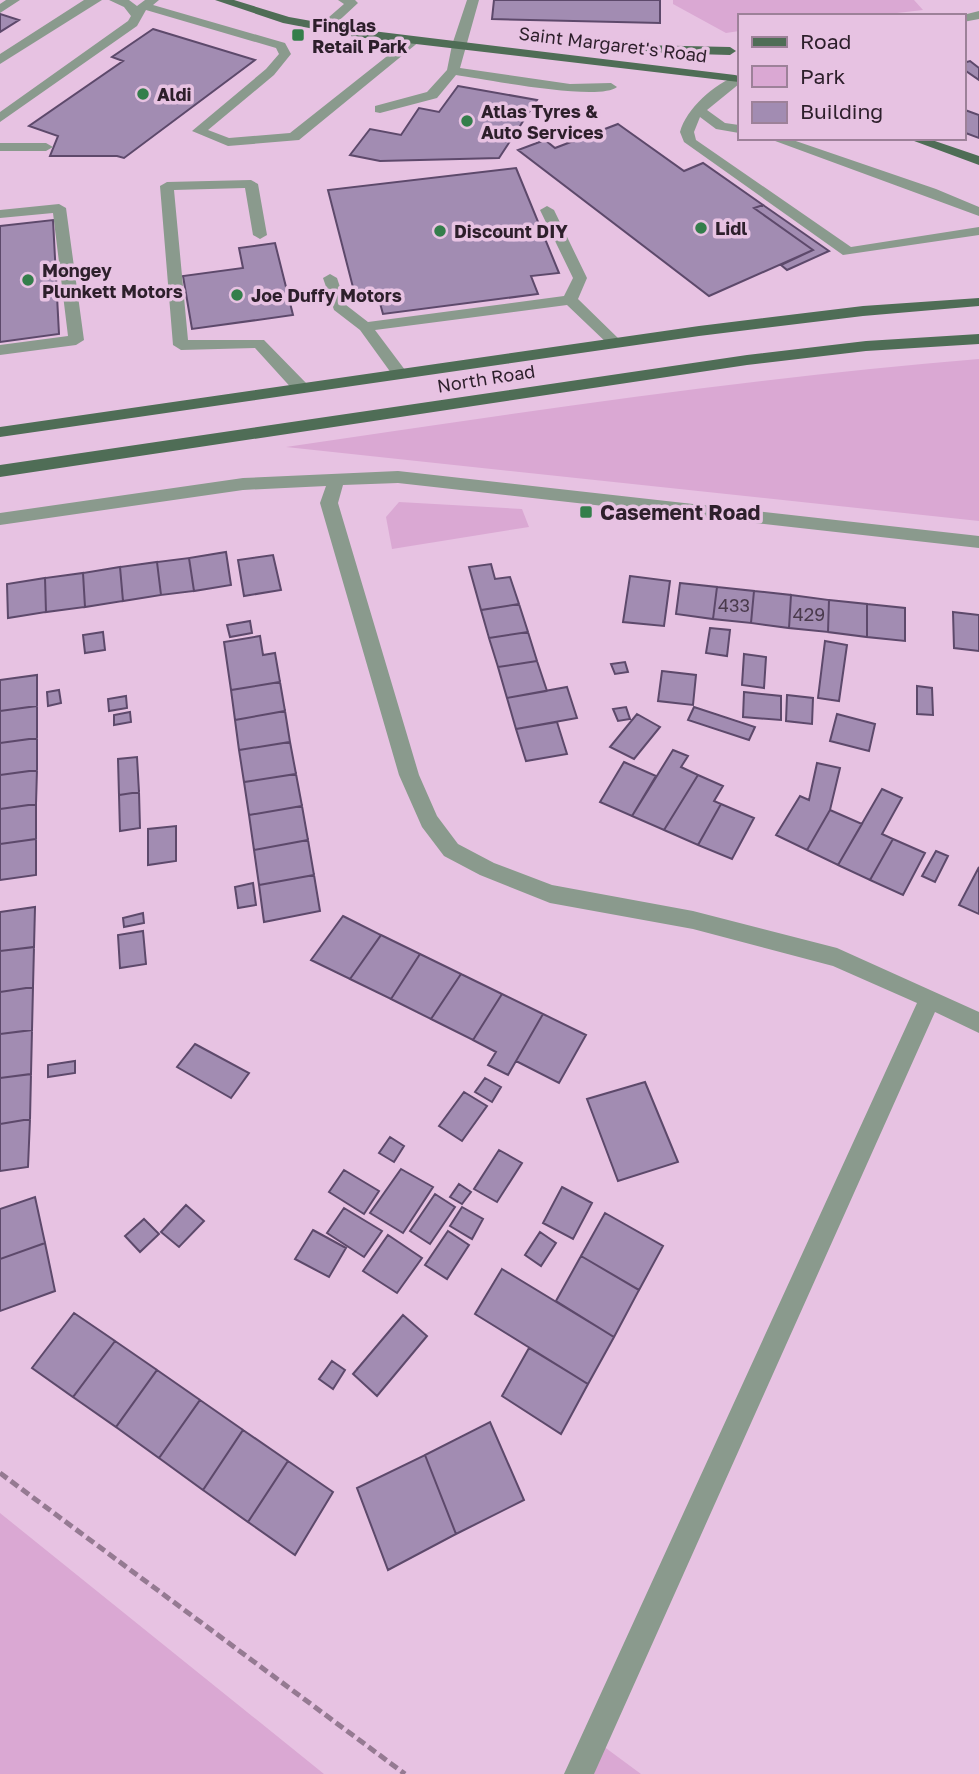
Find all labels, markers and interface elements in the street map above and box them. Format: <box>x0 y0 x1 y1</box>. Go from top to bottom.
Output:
place label: Finglas Retail Park <box>312 14 408 57</box>
legend <box>738 14 965 140</box>
street label: Saint Margaret's Road <box>518 22 708 66</box>
marker: Finglas Retail Park <box>290 27 306 43</box>
text: Road <box>800 28 851 54</box>
text: Park <box>800 63 846 89</box>
place label: Aldi <box>157 83 192 105</box>
marker: Aldi <box>135 86 151 102</box>
text: Building <box>800 98 883 124</box>
place label: Atlas Tyres & Auto Services <box>481 100 604 143</box>
marker: Atlas Tyres & Auto Services <box>459 113 475 129</box>
place label: Lidl <box>715 217 747 239</box>
place label: Discount DIY <box>454 220 568 242</box>
marker: Lidl <box>693 220 709 236</box>
marker: Discount DIY <box>432 223 448 239</box>
place label: Mongey Plunkett Motors <box>42 259 183 302</box>
marker: Mongey Plunkett Motors <box>20 272 36 288</box>
place label: Joe Duffy Motors <box>251 284 402 306</box>
marker: Joe Duffy Motors <box>229 287 245 303</box>
street label: North Road <box>436 359 536 397</box>
place label: Casement Road <box>600 499 760 525</box>
marker: Casement Road <box>578 504 594 520</box>
house number: 433 <box>718 594 750 616</box>
house number: 429 <box>793 603 825 625</box>

